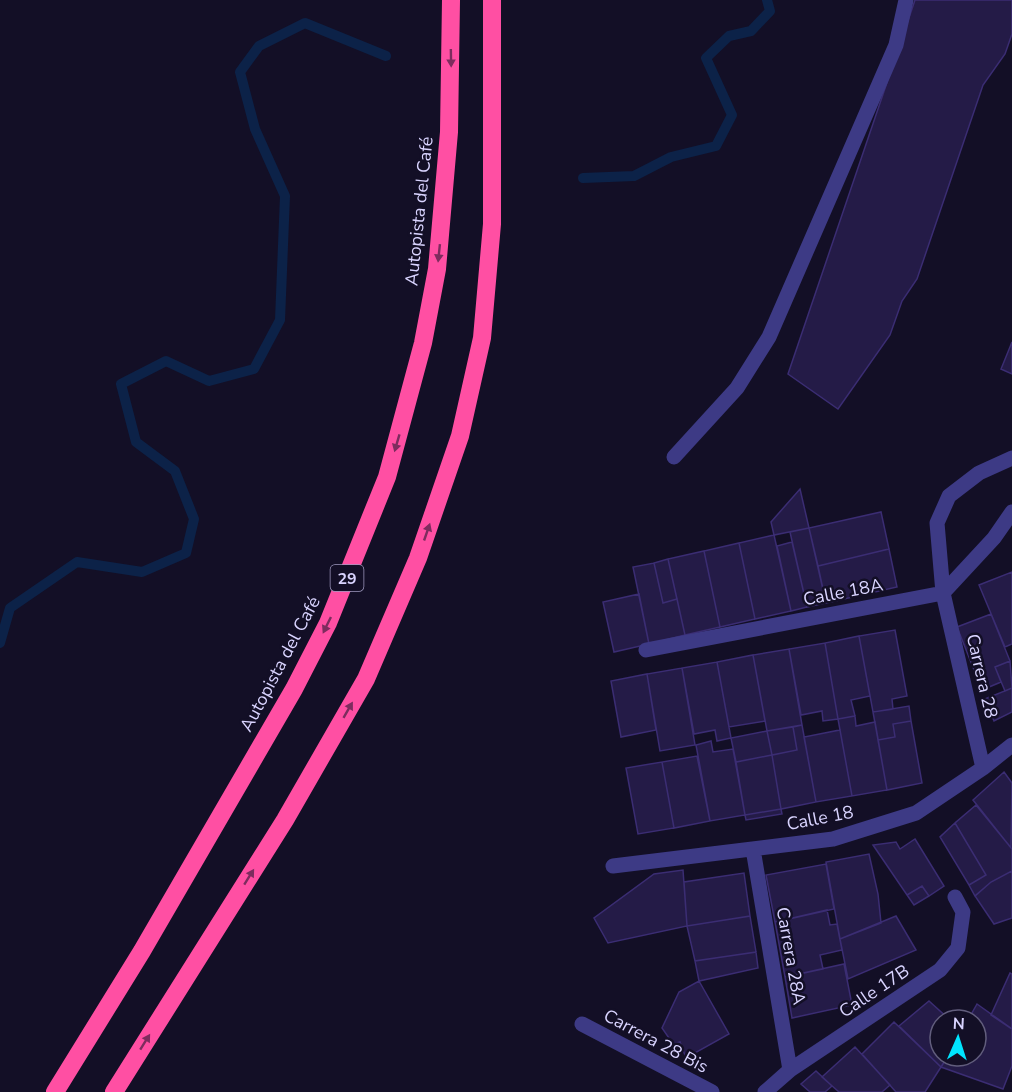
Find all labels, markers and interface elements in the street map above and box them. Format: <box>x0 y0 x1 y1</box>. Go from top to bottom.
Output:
one-way arrow <box>447 49 456 68</box>
street label: Autopista del Café <box>399 135 439 287</box>
one-way arrow <box>434 244 444 263</box>
one-way arrow <box>392 434 401 452</box>
one-way arrow <box>423 523 432 541</box>
road number: 29 <box>330 565 364 591</box>
street label: Calle 18A <box>801 573 885 611</box>
street label: Autopista del Café <box>234 592 326 736</box>
one-way arrow <box>322 616 331 633</box>
street label: Carrera 28 <box>961 631 1003 721</box>
one-way arrow <box>343 701 353 718</box>
street label: Calle 18 <box>784 800 856 836</box>
one-way arrow <box>243 869 254 886</box>
street label: Carrera 28A <box>771 905 811 1007</box>
street label: Calle 17B <box>834 959 914 1023</box>
street label: Carrera 28 Bis <box>599 1003 713 1079</box>
north arrow <box>928 1008 988 1068</box>
text: N <box>952 1013 965 1035</box>
one-way arrow <box>139 1034 150 1051</box>

